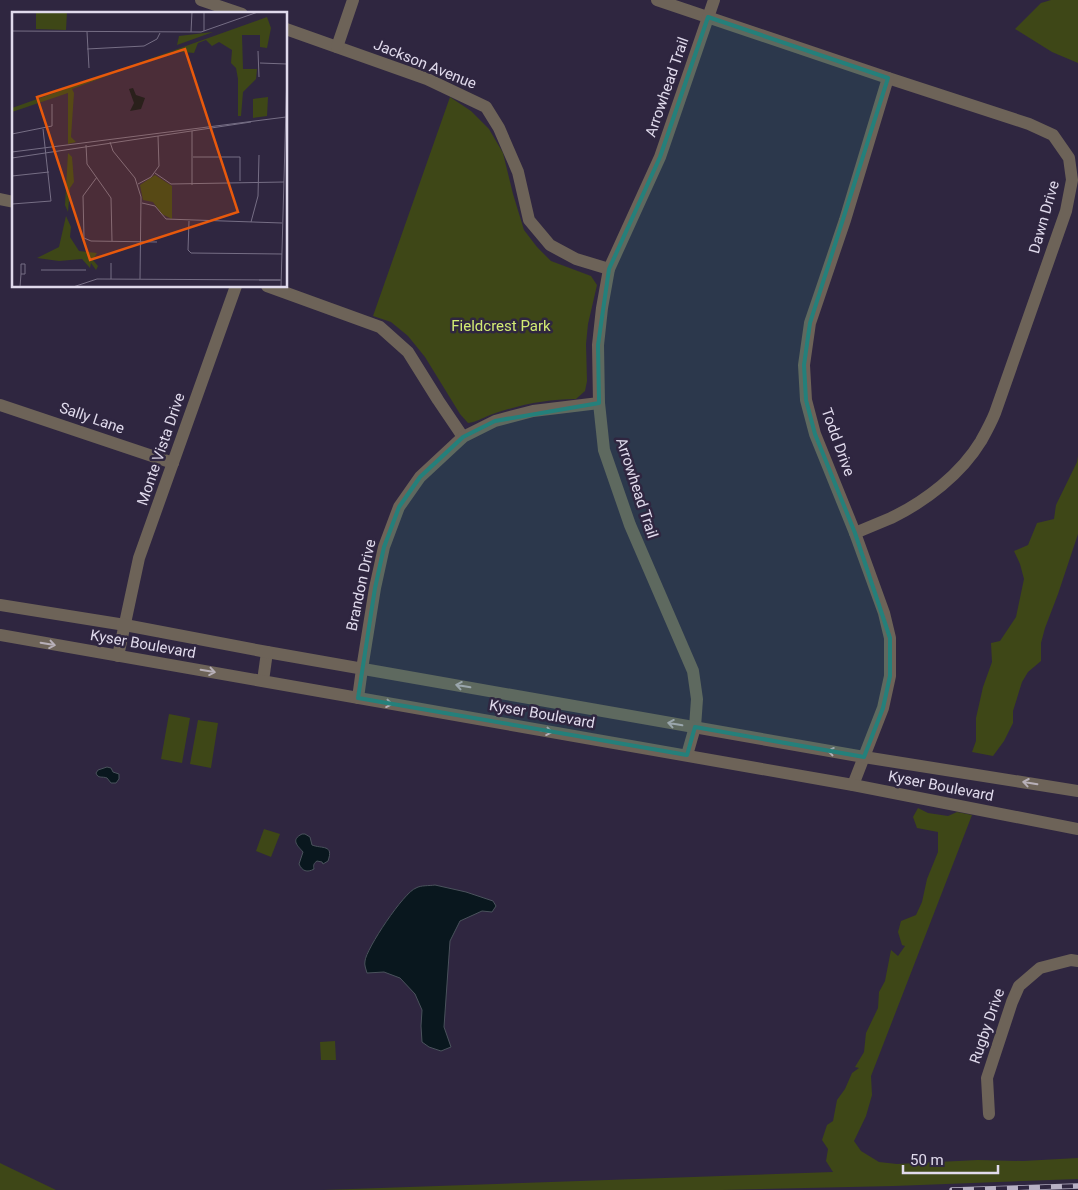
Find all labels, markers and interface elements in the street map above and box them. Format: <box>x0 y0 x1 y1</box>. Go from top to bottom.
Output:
inset map <box>12 12 288 288</box>
street label: Jackson Avenue <box>371 35 479 93</box>
street label: Arrowhead Trail <box>641 35 693 139</box>
street label: Dawn Drive <box>1025 178 1063 256</box>
park label: Fieldcrest Park <box>451 317 551 335</box>
street label: Monte Vista Drive <box>133 390 189 508</box>
street label: Sally Lane <box>57 398 127 438</box>
street label: Todd Drive <box>817 406 859 479</box>
street label: Arrowhead Trail <box>612 436 662 540</box>
street label: Brandon Drive <box>342 537 380 633</box>
street label: Kyser Boulevard <box>89 626 197 662</box>
one-way arrow <box>40 639 56 649</box>
one-way arrow <box>200 667 216 677</box>
one-way arrow <box>455 681 471 691</box>
street label: Kyser Boulevard <box>488 696 596 732</box>
one-way arrow <box>377 698 393 708</box>
one-way arrow <box>667 718 683 728</box>
one-way arrow <box>537 726 553 736</box>
one-way arrow <box>827 746 843 756</box>
street label: Kyser Boulevard <box>887 767 995 805</box>
one-way arrow <box>1022 778 1038 788</box>
street label: Rugby Drive <box>966 986 1008 1066</box>
scale bar <box>903 1142 998 1174</box>
text: 50 m <box>910 1151 944 1169</box>

